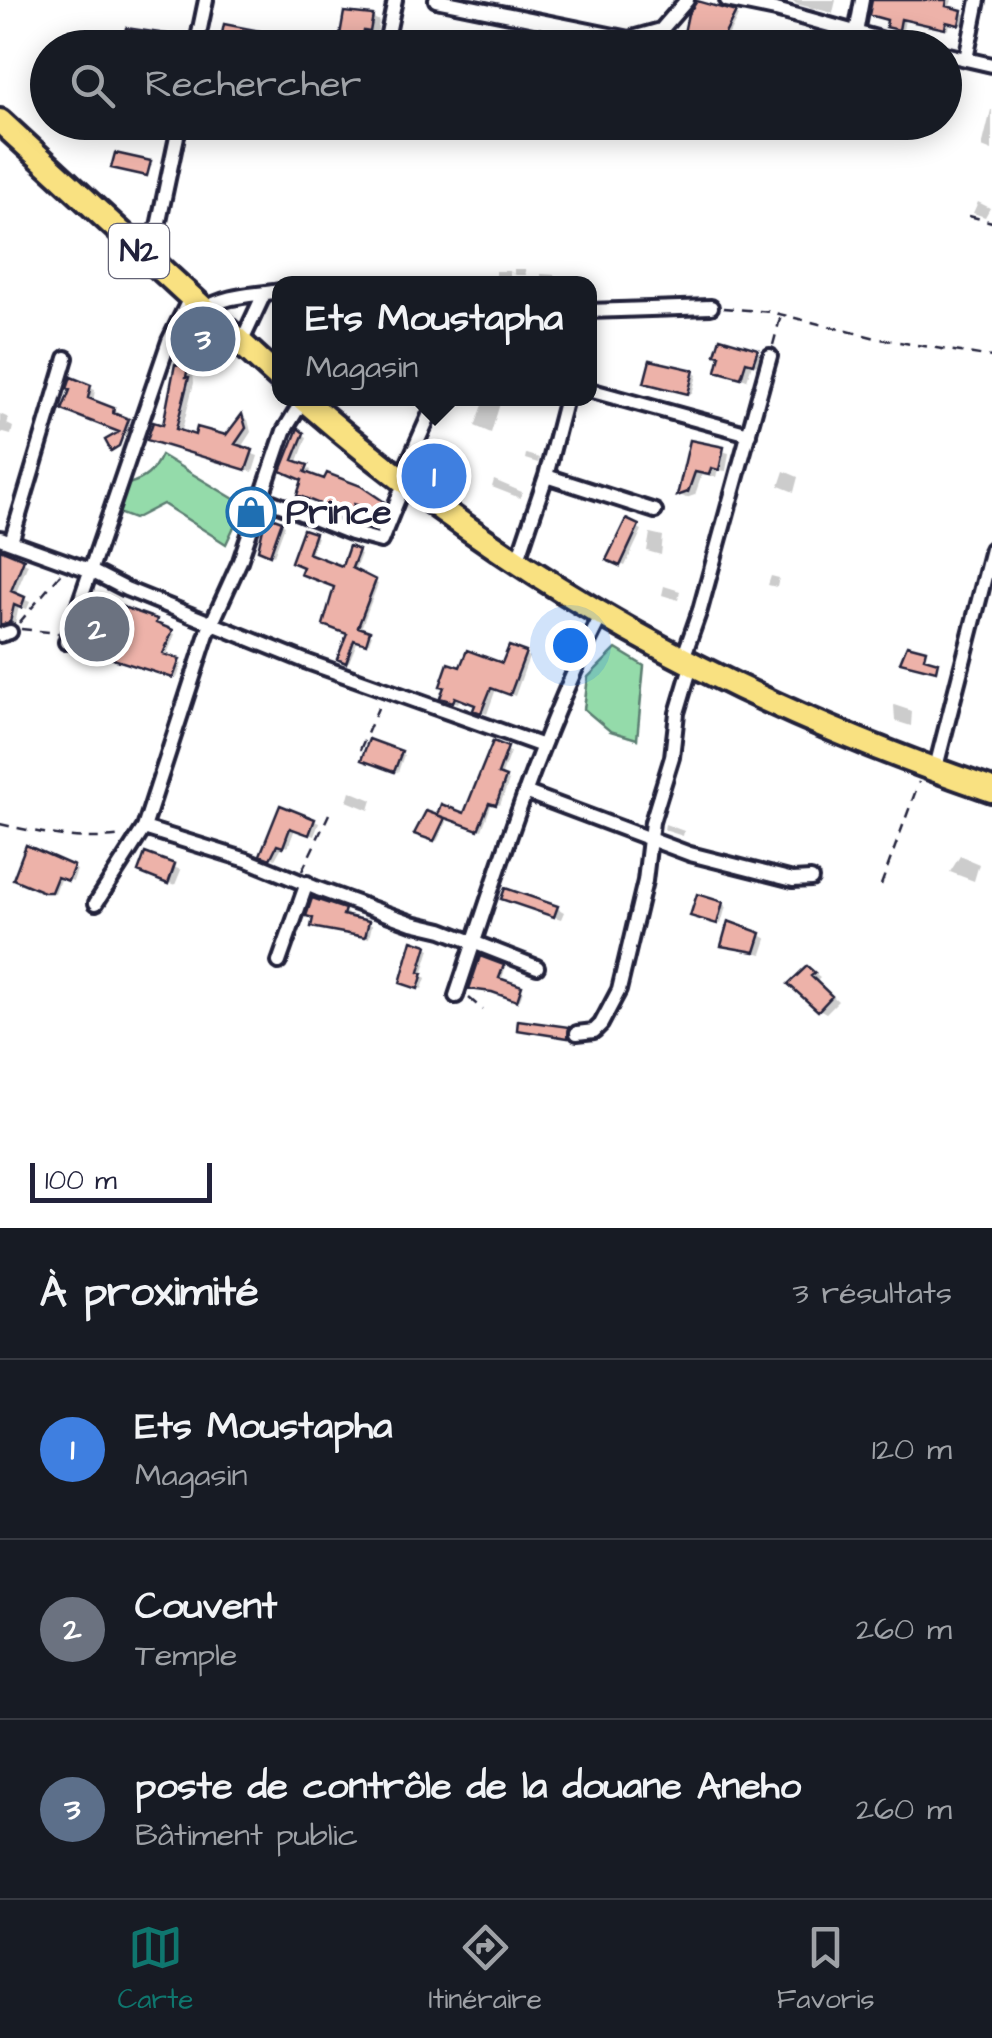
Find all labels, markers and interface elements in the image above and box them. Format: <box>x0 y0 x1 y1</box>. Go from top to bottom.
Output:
search box <box>30 30 962 140</box>
icon: search <box>65 58 120 113</box>
text: Rechercher <box>145 59 361 111</box>
road number: N2 <box>109 224 169 278</box>
popup <box>272 276 597 406</box>
text: Ets Moustapha <box>306 293 563 345</box>
pin: 3 <box>170 302 236 376</box>
text: Magasin <box>306 345 418 390</box>
pin: 1 <box>402 438 466 514</box>
shop icon: Prince <box>225 486 277 538</box>
place label: Prince <box>286 488 392 537</box>
pin: 2 <box>64 592 130 666</box>
your location <box>545 620 596 671</box>
scale bar <box>30 1158 212 1202</box>
text: 100 m <box>45 1161 117 1200</box>
text: À proximité <box>40 1264 259 1322</box>
text: 3 résultats <box>792 1271 952 1316</box>
text: Ets Moustapha <box>135 1401 392 1453</box>
text: 1 <box>70 1427 75 1472</box>
text: 120 m <box>872 1427 952 1472</box>
text: Magasin <box>135 1453 247 1498</box>
text: Couvent <box>135 1581 277 1633</box>
text: 2 <box>63 1607 82 1652</box>
text: 260 m <box>856 1607 952 1652</box>
text: Temple <box>135 1633 237 1678</box>
text: poste de contrôle de la douane Aneho <box>135 1761 801 1813</box>
text: 3 <box>64 1787 81 1832</box>
text: 260 m <box>856 1787 952 1832</box>
text: Bâtiment public <box>135 1813 358 1858</box>
tab: Carte <box>117 1920 193 2019</box>
tab: Itinéraire <box>428 1920 542 2019</box>
tab: Favoris <box>777 1920 875 2019</box>

